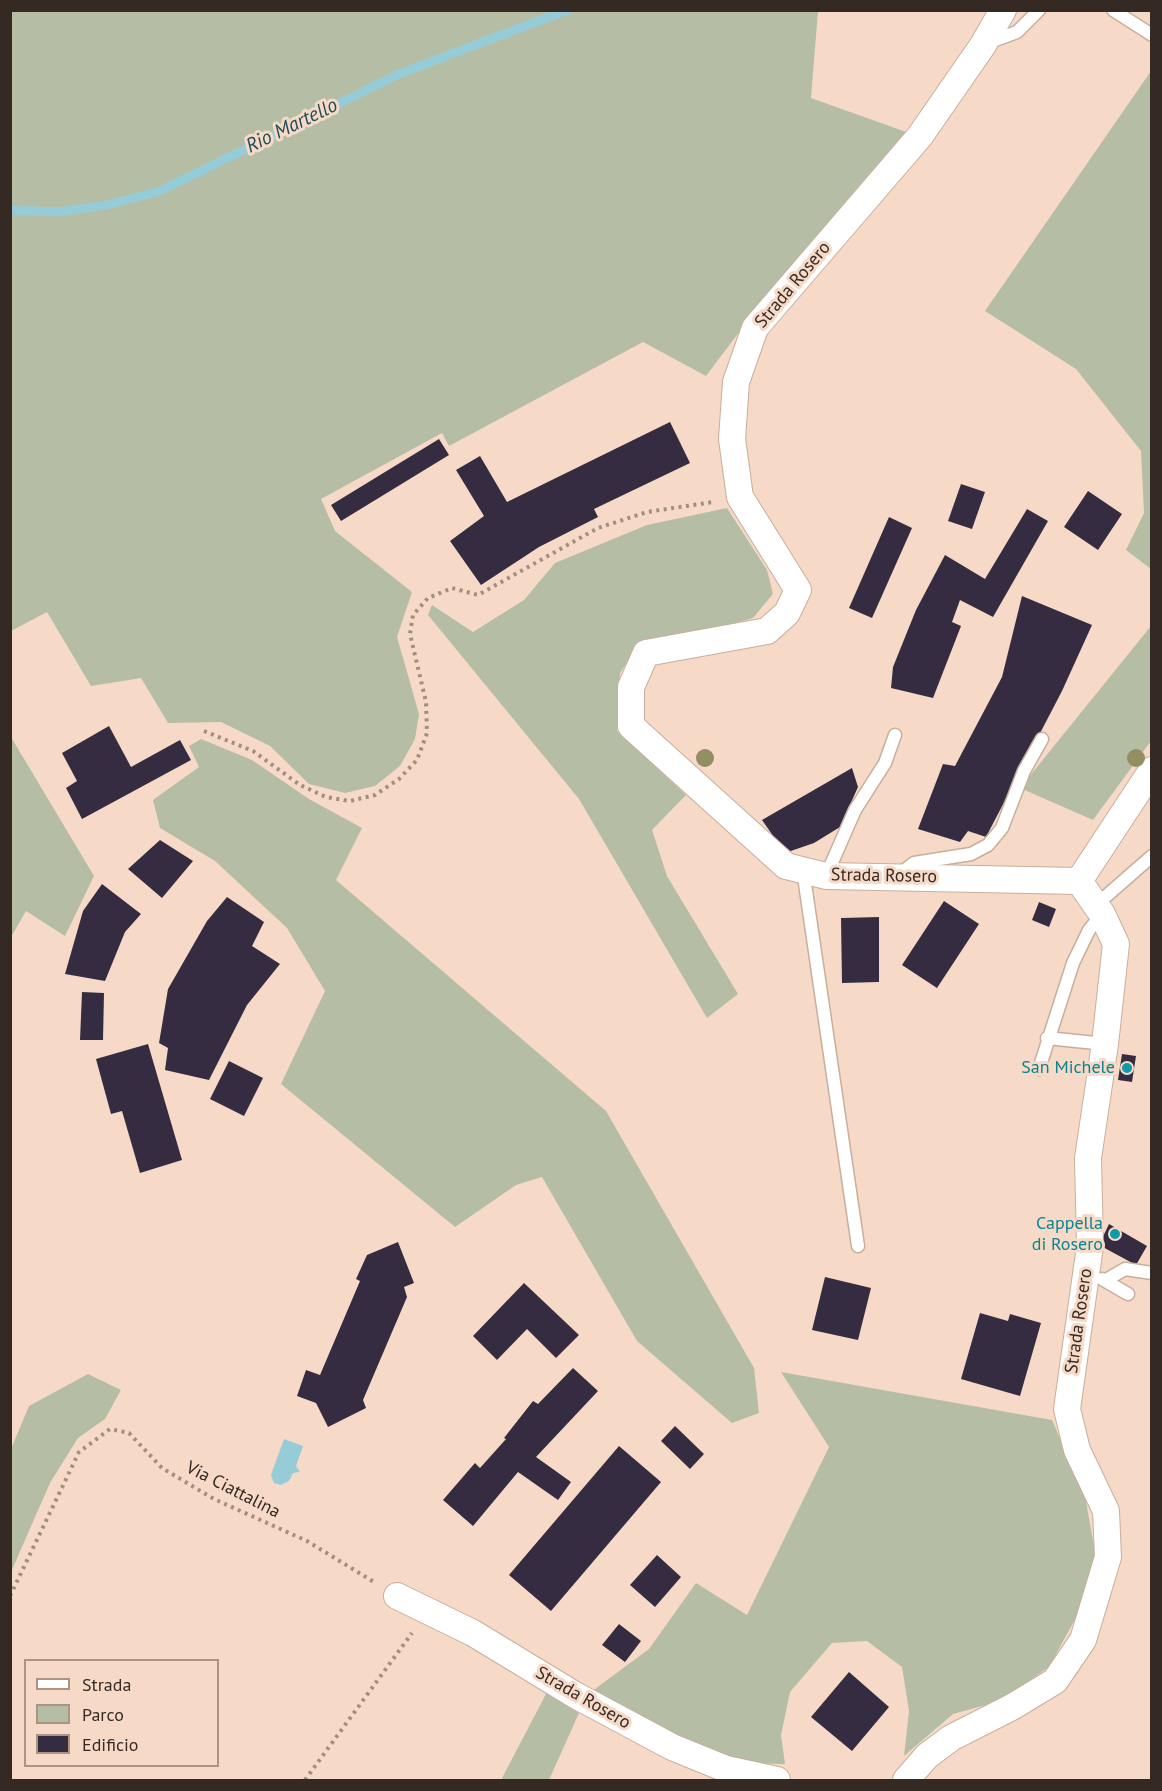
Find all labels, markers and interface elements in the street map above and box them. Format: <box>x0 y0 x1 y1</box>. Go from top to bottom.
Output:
water label: Rio Martello <box>242 93 342 159</box>
street label: Strada Rosero <box>751 237 835 333</box>
street label: Strada Rosero <box>831 864 937 888</box>
place label: San Michele <box>1021 1057 1115 1079</box>
marker: San Michele <box>1120 1061 1134 1075</box>
place label: Cappella di Rosero <box>1032 1213 1103 1256</box>
marker: Cappella di Rosero <box>1108 1227 1122 1241</box>
street label: Strada Rosero <box>1061 1267 1097 1375</box>
street label: Via Ciattalina <box>182 1457 284 1523</box>
legend <box>24 1659 219 1767</box>
street label: Strada Rosero <box>532 1662 634 1734</box>
text: Strada <box>82 1673 131 1696</box>
text: Parco <box>82 1703 124 1726</box>
text: Edificio <box>82 1733 138 1756</box>

